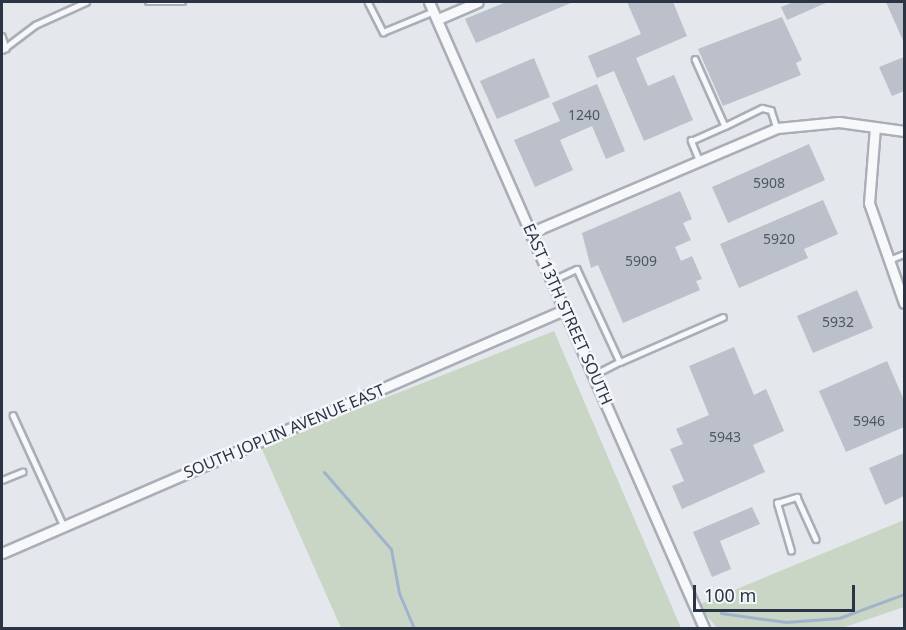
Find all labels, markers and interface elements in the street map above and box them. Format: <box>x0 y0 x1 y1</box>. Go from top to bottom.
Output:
house number: 1240 <box>568 107 600 123</box>
house number: 5908 <box>753 175 785 191</box>
street label: EAST 13TH STREET SOUTH <box>519 220 617 408</box>
house number: 5920 <box>763 231 795 247</box>
house number: 5909 <box>625 253 657 269</box>
house number: 5932 <box>822 314 854 330</box>
street label: SOUTH JOPLIN AVENUE EAST <box>181 380 387 482</box>
house number: 5946 <box>853 413 885 429</box>
house number: 5943 <box>709 429 741 445</box>
scale bar <box>696 573 858 611</box>
text: 100 m <box>704 583 756 607</box>

